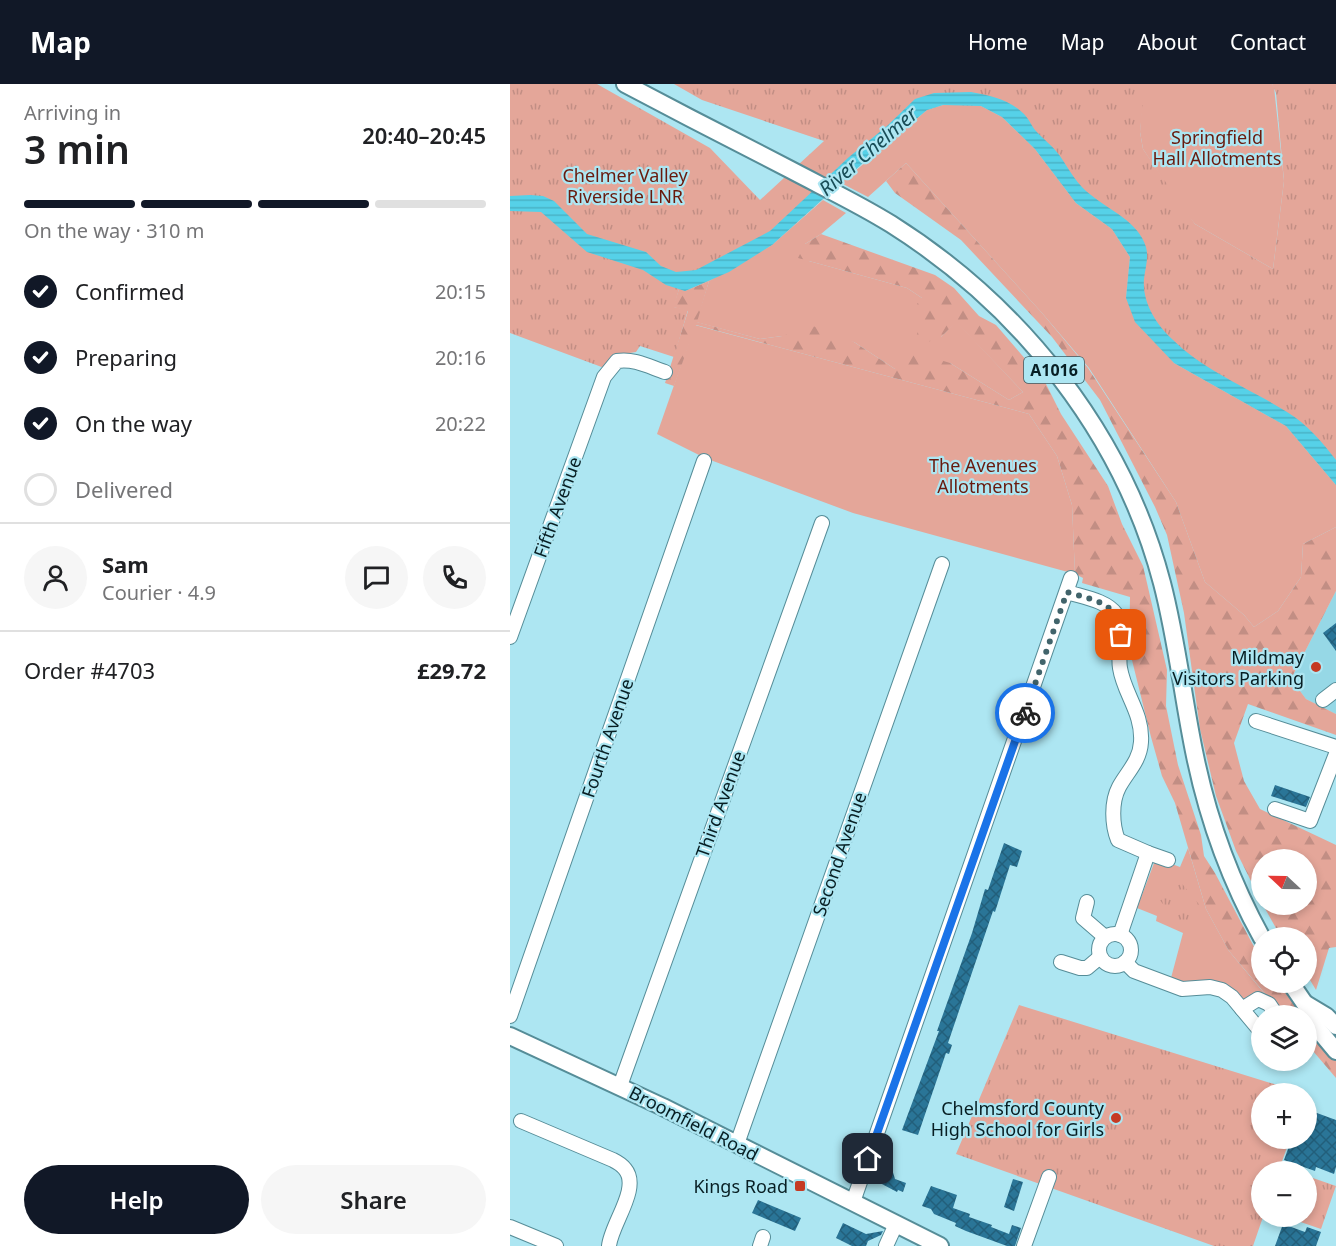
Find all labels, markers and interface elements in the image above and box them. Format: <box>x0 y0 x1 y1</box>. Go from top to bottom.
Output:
text: Map <box>30 23 91 61</box>
text: Home <box>968 28 1028 56</box>
text: Map <box>1061 28 1104 56</box>
text: About <box>1137 28 1197 56</box>
text: Contact <box>1230 28 1306 56</box>
text: Arriving in <box>24 99 121 126</box>
water label: River Chelmer <box>813 100 924 202</box>
text: 20:40–20:45 <box>362 120 486 150</box>
text: 3 min <box>24 122 130 175</box>
park label: Springfield Hall Allotments <box>1153 125 1281 170</box>
park label: Chelmer Valley Riverside LNR <box>562 163 688 208</box>
text: On the way · 310 m <box>24 217 204 244</box>
icon: check <box>24 275 57 308</box>
text: Confirmed <box>75 276 185 306</box>
text: 20:15 <box>435 278 486 305</box>
icon: check <box>24 341 57 374</box>
text: Preparing <box>75 342 177 372</box>
text: 20:16 <box>435 344 486 371</box>
road number: A1016 <box>1024 357 1084 383</box>
icon: check <box>24 407 57 440</box>
text: On the way <box>75 408 192 438</box>
text: 20:22 <box>435 410 486 437</box>
street label: Fifth Avenue <box>528 453 586 561</box>
park label: The Avenues Allotments <box>929 453 1037 498</box>
text: Delivered <box>75 474 173 504</box>
button: person <box>24 546 87 609</box>
button: chat <box>345 546 408 609</box>
button: phone <box>423 546 486 609</box>
text: Sam <box>102 549 149 579</box>
text: Courier · 4.9 <box>102 579 216 606</box>
pin <box>1095 609 1146 660</box>
icon: bag <box>1104 618 1137 651</box>
place label: Mildmay Visitors Parking <box>1172 645 1305 690</box>
text: Order #4703 <box>24 655 155 685</box>
text: £29.72 <box>417 655 486 685</box>
marker: Mildmay Visitors Parking <box>1309 660 1323 674</box>
street label: Fourth Avenue <box>575 675 639 801</box>
courier <box>995 683 1055 743</box>
icon: bike <box>1009 697 1042 730</box>
street label: Third Avenue <box>690 747 750 861</box>
street label: Second Avenue <box>807 789 871 919</box>
north arrow <box>1251 849 1317 915</box>
map controls <box>1251 849 1317 1227</box>
button: locate <box>1251 927 1317 993</box>
button: layers <box>1251 1005 1317 1071</box>
street label: Broomfield Road <box>625 1080 763 1166</box>
button: + <box>1251 1083 1317 1149</box>
place label: Chelmsford County High School for Girls <box>931 1096 1105 1141</box>
marker: Chelmsford County High School for Girls <box>1109 1111 1123 1125</box>
pin <box>842 1133 893 1184</box>
icon: home <box>851 1142 884 1175</box>
button: − <box>1251 1161 1317 1227</box>
button: Help <box>24 1165 249 1234</box>
button: Share <box>261 1165 486 1234</box>
place label: Kings Road <box>693 1174 788 1198</box>
marker: Kings Road <box>793 1179 807 1193</box>

